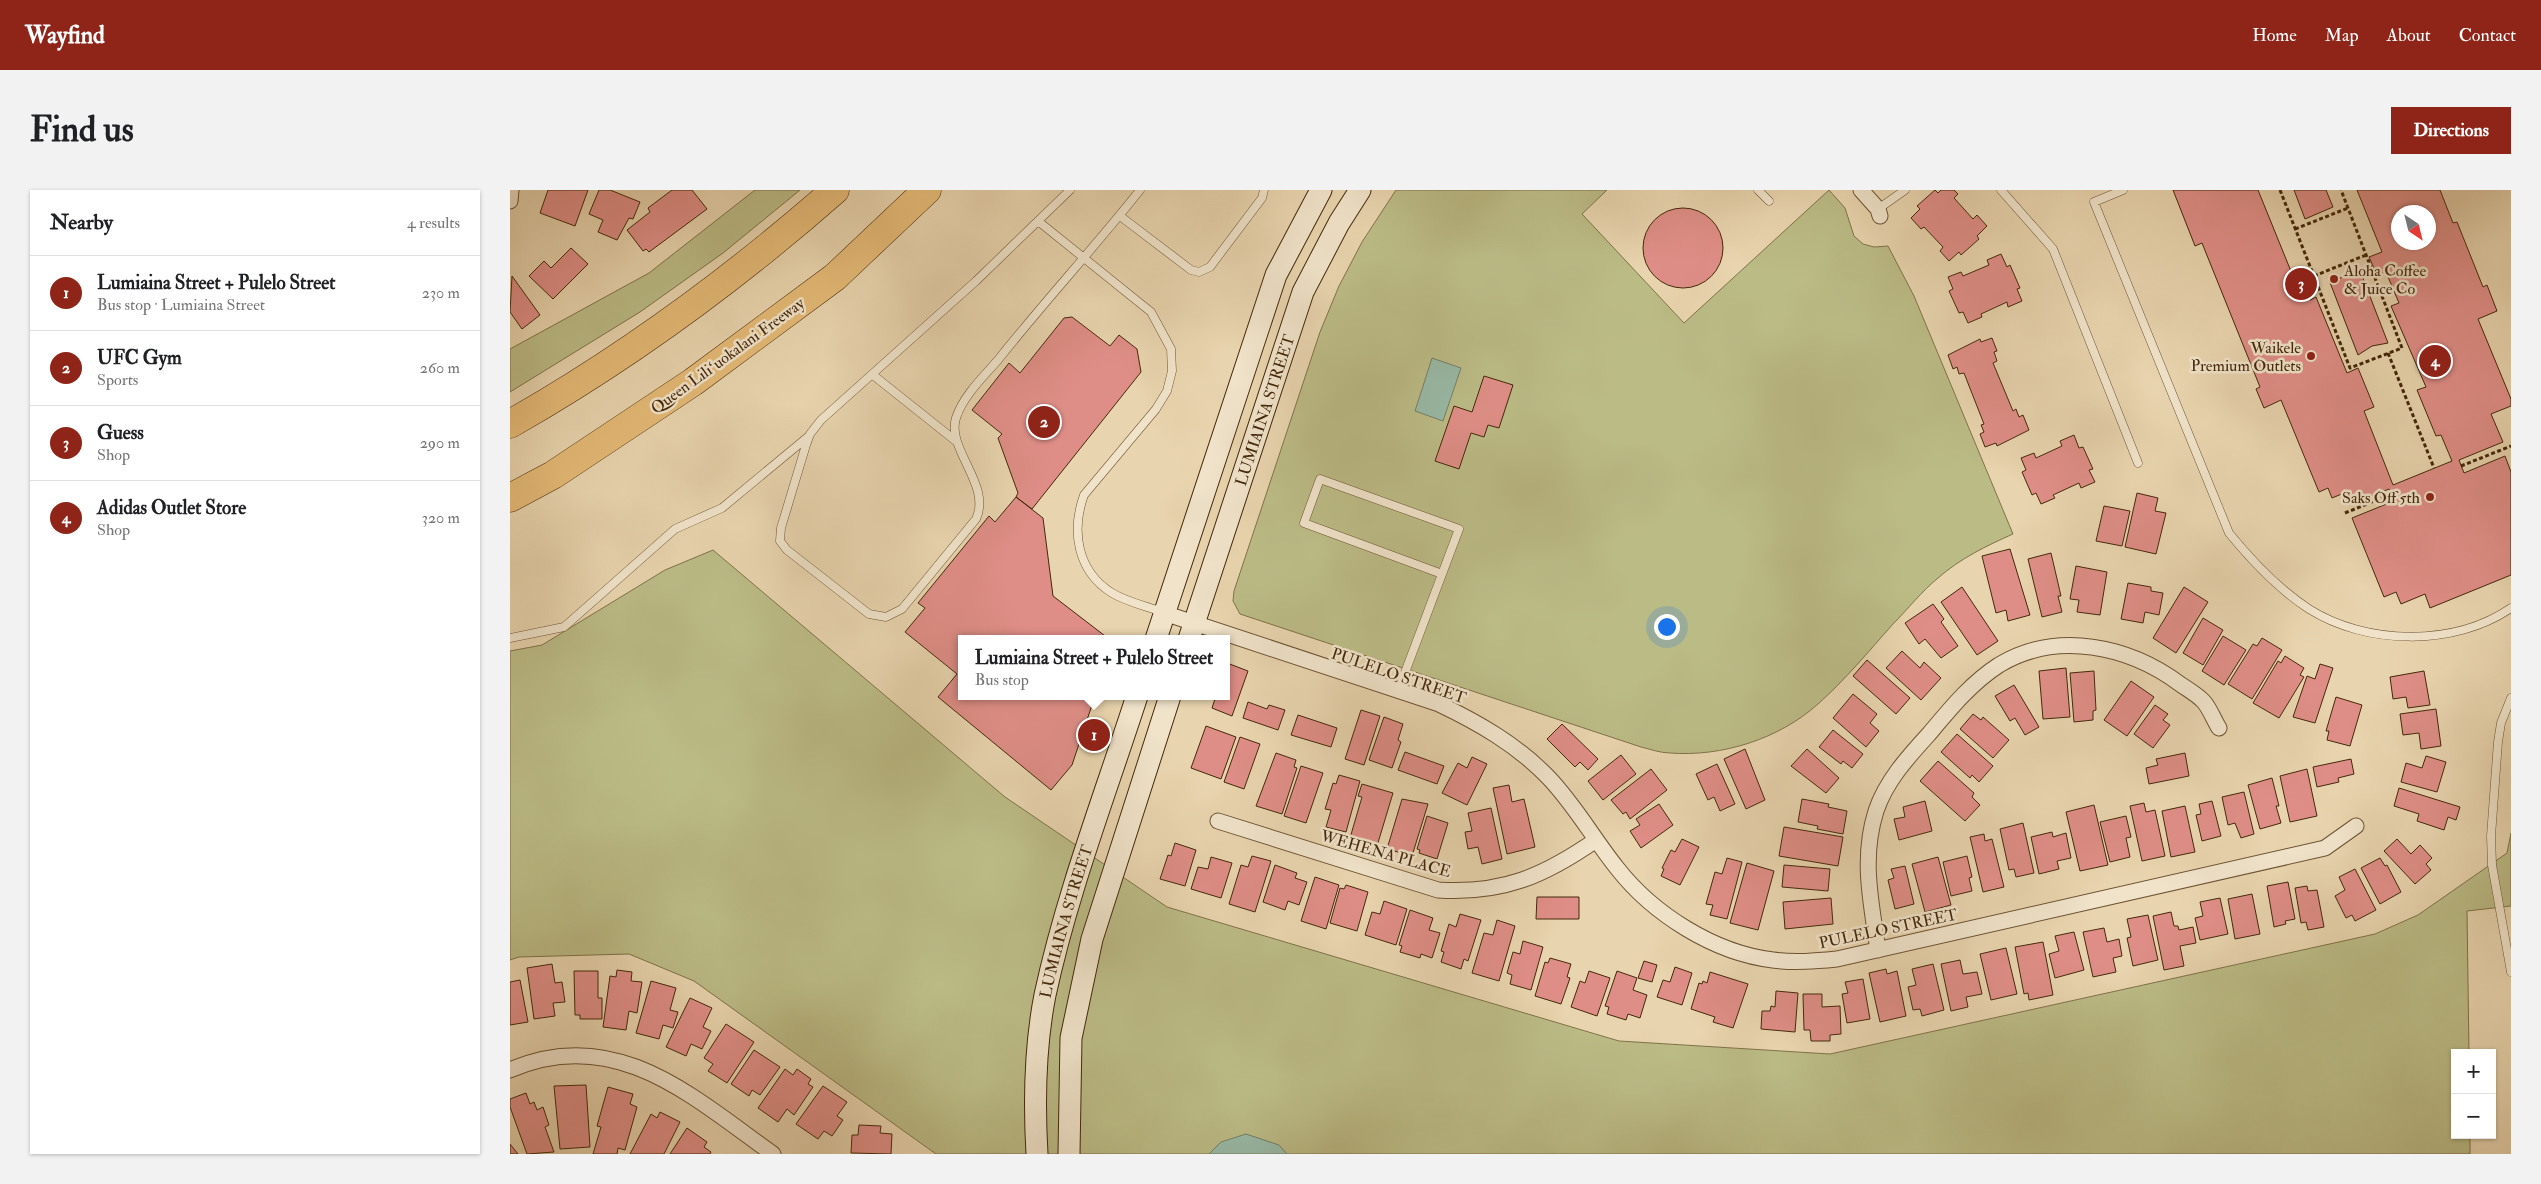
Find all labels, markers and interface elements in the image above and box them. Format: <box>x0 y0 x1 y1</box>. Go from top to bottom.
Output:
text: Wayfind <box>25 20 105 51</box>
text: Home <box>2252 24 2297 47</box>
text: Map <box>2325 24 2359 47</box>
text: About <box>2387 24 2431 47</box>
text: Contact <box>2459 24 2516 47</box>
button: Directions <box>2391 107 2511 154</box>
text: Find us <box>30 108 134 152</box>
north arrow <box>2391 205 2436 250</box>
text: Nearby <box>50 209 113 236</box>
text: 4 results <box>407 213 460 233</box>
place label: Aloha Coffee & Juice Co <box>2343 261 2426 300</box>
pin: 3 <box>2285 265 2317 303</box>
text: Lumiaina Street + Pulelo Street <box>97 271 335 295</box>
marker: Aloha Coffee & Juice Co <box>2328 273 2340 285</box>
text: 1 <box>63 283 69 303</box>
text: 230 m <box>422 283 460 303</box>
street label: Queen Liliʻuokalani Freeway <box>647 293 809 418</box>
text: Bus stop · Lumiaina Street <box>97 295 265 315</box>
street label: LUMIAINA STREET <box>1231 332 1299 489</box>
place label: Waikele Premium Outlets <box>2191 338 2301 376</box>
pin: 4 <box>2419 342 2451 380</box>
text: UFC Gym <box>97 346 182 370</box>
marker: Waikele Premium Outlets <box>2305 350 2317 362</box>
text: 2 <box>62 358 70 378</box>
text: 260 m <box>420 358 460 378</box>
text: Sports <box>97 370 138 390</box>
pin: 2 <box>1028 403 1060 441</box>
text: Guess <box>97 421 144 445</box>
text: 3 <box>63 433 69 453</box>
text: 290 m <box>420 433 460 453</box>
text: Shop <box>97 445 130 465</box>
place label: Saks Off 5th <box>2342 488 2421 508</box>
marker: Saks Off 5th <box>2424 491 2436 503</box>
text: Adidas Outlet Store <box>97 496 246 520</box>
text: 4 <box>62 508 70 528</box>
text: 320 m <box>422 508 460 528</box>
text: Shop <box>97 520 130 540</box>
your location <box>1654 614 1680 640</box>
popup <box>958 635 1230 700</box>
street label: PULELO STREET <box>1329 644 1469 708</box>
text: Lumiaina Street + Pulelo Street <box>975 646 1213 670</box>
text: Bus stop <box>975 670 1029 690</box>
pin: 1 <box>1078 716 1110 754</box>
street label: WEHENA PLACE <box>1317 826 1453 882</box>
street label: LUMIAINA STREET <box>1036 842 1097 1000</box>
street label: PULELO STREET <box>1817 905 1959 953</box>
map controls <box>2451 1049 2496 1139</box>
button: + <box>2451 1049 2496 1094</box>
button: − <box>2451 1094 2496 1139</box>

